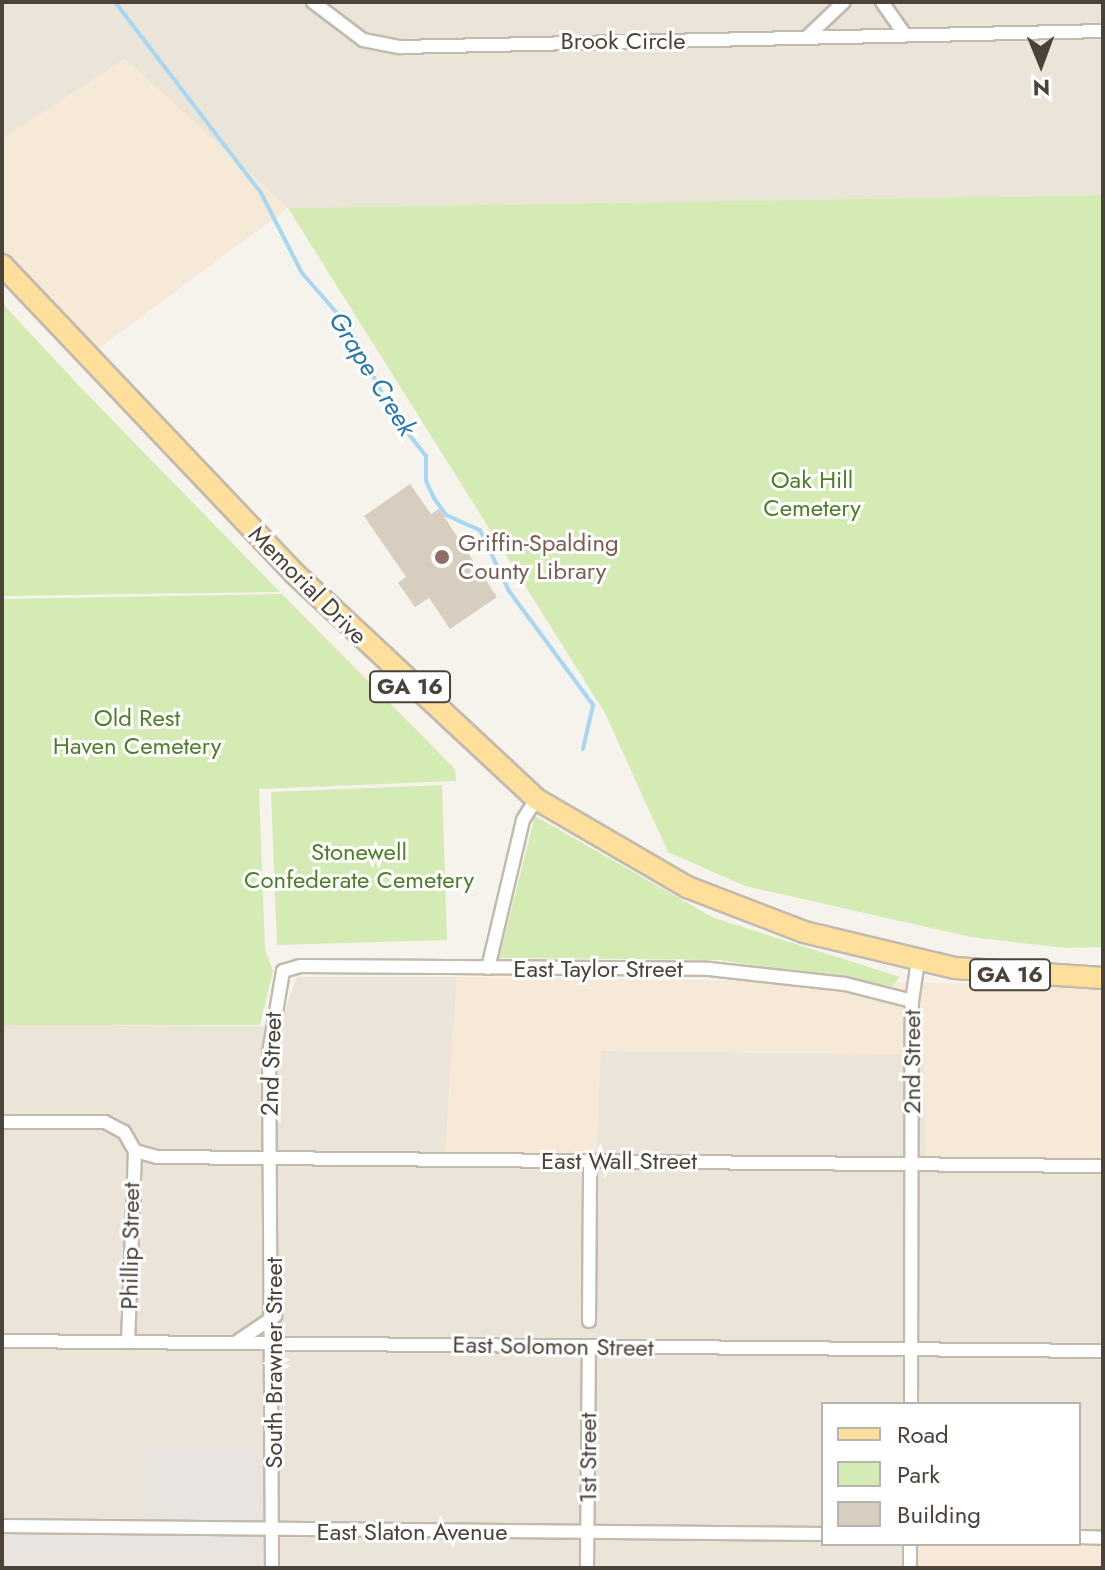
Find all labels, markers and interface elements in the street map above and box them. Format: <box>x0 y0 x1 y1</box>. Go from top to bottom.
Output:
north arrow <box>1001 24 1081 104</box>
street label: Brook Circle <box>560 27 686 55</box>
text: N <box>1032 72 1050 104</box>
water label: Grape Creek <box>322 306 422 442</box>
park label: Oak Hill Cemetery <box>763 466 861 522</box>
street label: Memorial Drive <box>243 520 373 650</box>
place label: Griffin-Spalding County Library <box>458 529 619 585</box>
marker: Griffin-Spalding County Library <box>433 548 451 566</box>
road number: GA 16 <box>368 669 452 705</box>
park label: Old Rest Haven Cemetery <box>53 704 221 760</box>
park label: Stonewell Confederate Cemetery <box>244 838 474 894</box>
street label: East Taylor Street <box>513 955 683 983</box>
road number: GA 16 <box>968 957 1052 993</box>
street label: 2nd Street <box>898 1010 926 1114</box>
street label: 2nd Street <box>255 1011 287 1117</box>
street label: East Wall Street <box>541 1147 697 1175</box>
street label: Phillip Street <box>114 1182 146 1310</box>
street label: South Brawner Street <box>260 1257 288 1469</box>
street label: East Solomon Street <box>452 1330 654 1362</box>
legend <box>821 1402 1081 1546</box>
street label: 1st Street <box>574 1413 602 1503</box>
text: Road <box>897 1417 949 1452</box>
text: Park <box>897 1457 940 1492</box>
text: Building <box>897 1497 981 1532</box>
street label: East Slaton Avenue <box>316 1518 508 1546</box>

